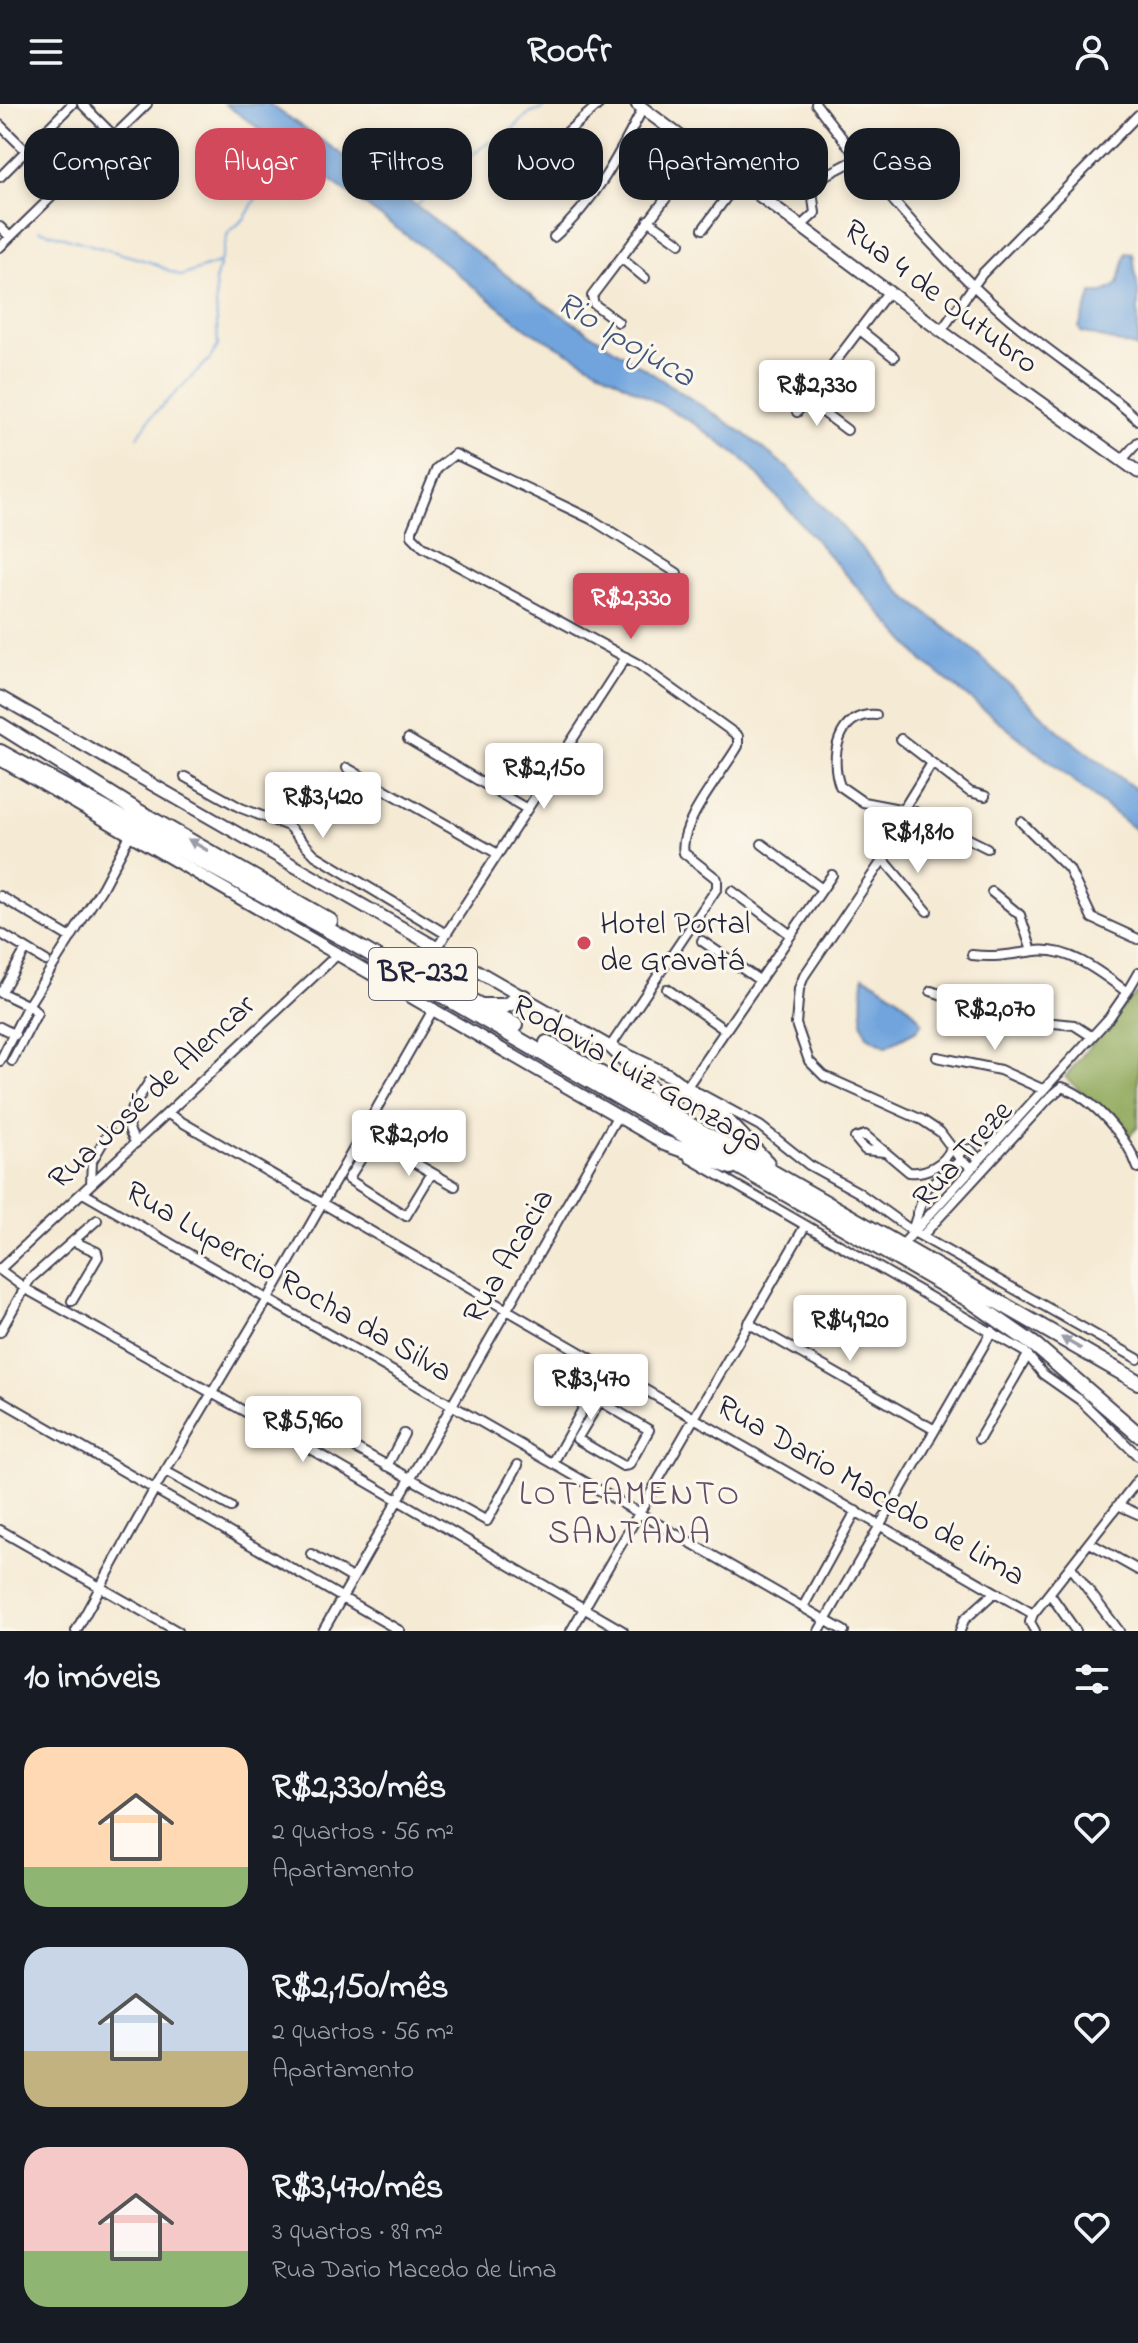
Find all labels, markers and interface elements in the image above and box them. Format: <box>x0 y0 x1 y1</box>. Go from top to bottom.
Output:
text: Roofr <box>527 26 611 79</box>
icon: menu <box>24 30 68 74</box>
icon: person <box>1070 30 1114 74</box>
chip: Comprar <box>24 128 179 200</box>
chip: Alugar <box>195 128 326 200</box>
chip: Filtros <box>342 128 472 200</box>
chip: Novo <box>488 128 603 200</box>
chip: Apartamento <box>619 128 828 200</box>
chip: Casa <box>844 128 960 200</box>
street label: Rua 4 de Outubro <box>832 209 1048 387</box>
water label: Rio Ipojuca <box>546 280 705 402</box>
pin: R$2,330 <box>743 360 891 428</box>
text: R$2,330 <box>777 367 857 405</box>
pin: R$2,330 <box>557 573 705 641</box>
text: R$2,330 <box>591 580 671 618</box>
pin: R$2,150 <box>470 743 618 811</box>
text: R$2,150 <box>503 750 585 788</box>
pin: R$3,420 <box>249 772 397 840</box>
text: R$3,420 <box>283 779 363 817</box>
pin: R$1,810 <box>844 807 992 875</box>
text: R$1,810 <box>882 814 954 852</box>
one-way arrow <box>187 838 209 852</box>
place label: Hotel Portal de Gravatá <box>600 902 750 986</box>
marker: Hotel Portal de Gravatá <box>575 934 593 952</box>
road number: BR-232 <box>369 948 477 1000</box>
street label: Rua José de Alencar <box>39 984 267 1202</box>
street label: Rodovia Luiz Gonzaga <box>502 984 772 1166</box>
pin: R$2,070 <box>921 984 1069 1052</box>
text: R$2,070 <box>955 991 1035 1029</box>
street label: Rua Treze <box>903 1090 1026 1220</box>
pin: R$2,010 <box>335 1110 483 1178</box>
text: R$2,010 <box>370 1117 448 1155</box>
street label: Rua Lupercio Rocha da Silva <box>116 1170 460 1396</box>
street label: Rua Acacia <box>452 1180 568 1334</box>
pin: R$4,920 <box>776 1295 924 1363</box>
text: R$4,920 <box>811 1302 889 1340</box>
one-way arrow <box>1059 1336 1082 1350</box>
pin: R$3,470 <box>517 1354 665 1422</box>
text: R$3,470 <box>552 1361 630 1399</box>
street label: Rua Dario Macedo de Lima <box>707 1384 1033 1600</box>
pin: R$5,960 <box>229 1396 377 1464</box>
text: R$5,960 <box>263 1403 343 1441</box>
district label: LOTEAMENTO SANTANA <box>519 1471 741 1560</box>
text: 10 imóveis <box>24 1654 161 1704</box>
icon: filters <box>1070 1657 1114 1701</box>
text: R$2,330/mês <box>272 1764 446 1814</box>
icon: home <box>88 1779 184 1875</box>
icon: heart <box>1070 1805 1114 1849</box>
text: 2 quartos · 56 m² <box>272 1814 454 1852</box>
text: Apartamento <box>272 1852 414 1890</box>
text: R$2,150/mês <box>272 1964 449 2014</box>
icon: home <box>88 1979 184 2075</box>
icon: heart <box>1070 2005 1114 2049</box>
text: 2 quartos · 56 m² <box>272 2014 454 2052</box>
text: Apartamento <box>272 2052 414 2090</box>
text: R$3,470/mês <box>272 2164 443 2214</box>
icon: home <box>88 2179 184 2275</box>
icon: heart <box>1070 2205 1114 2249</box>
text: 3 quartos · 89 m² <box>272 2214 443 2252</box>
text: Rua Dario Macedo de Lima <box>272 2252 557 2290</box>

